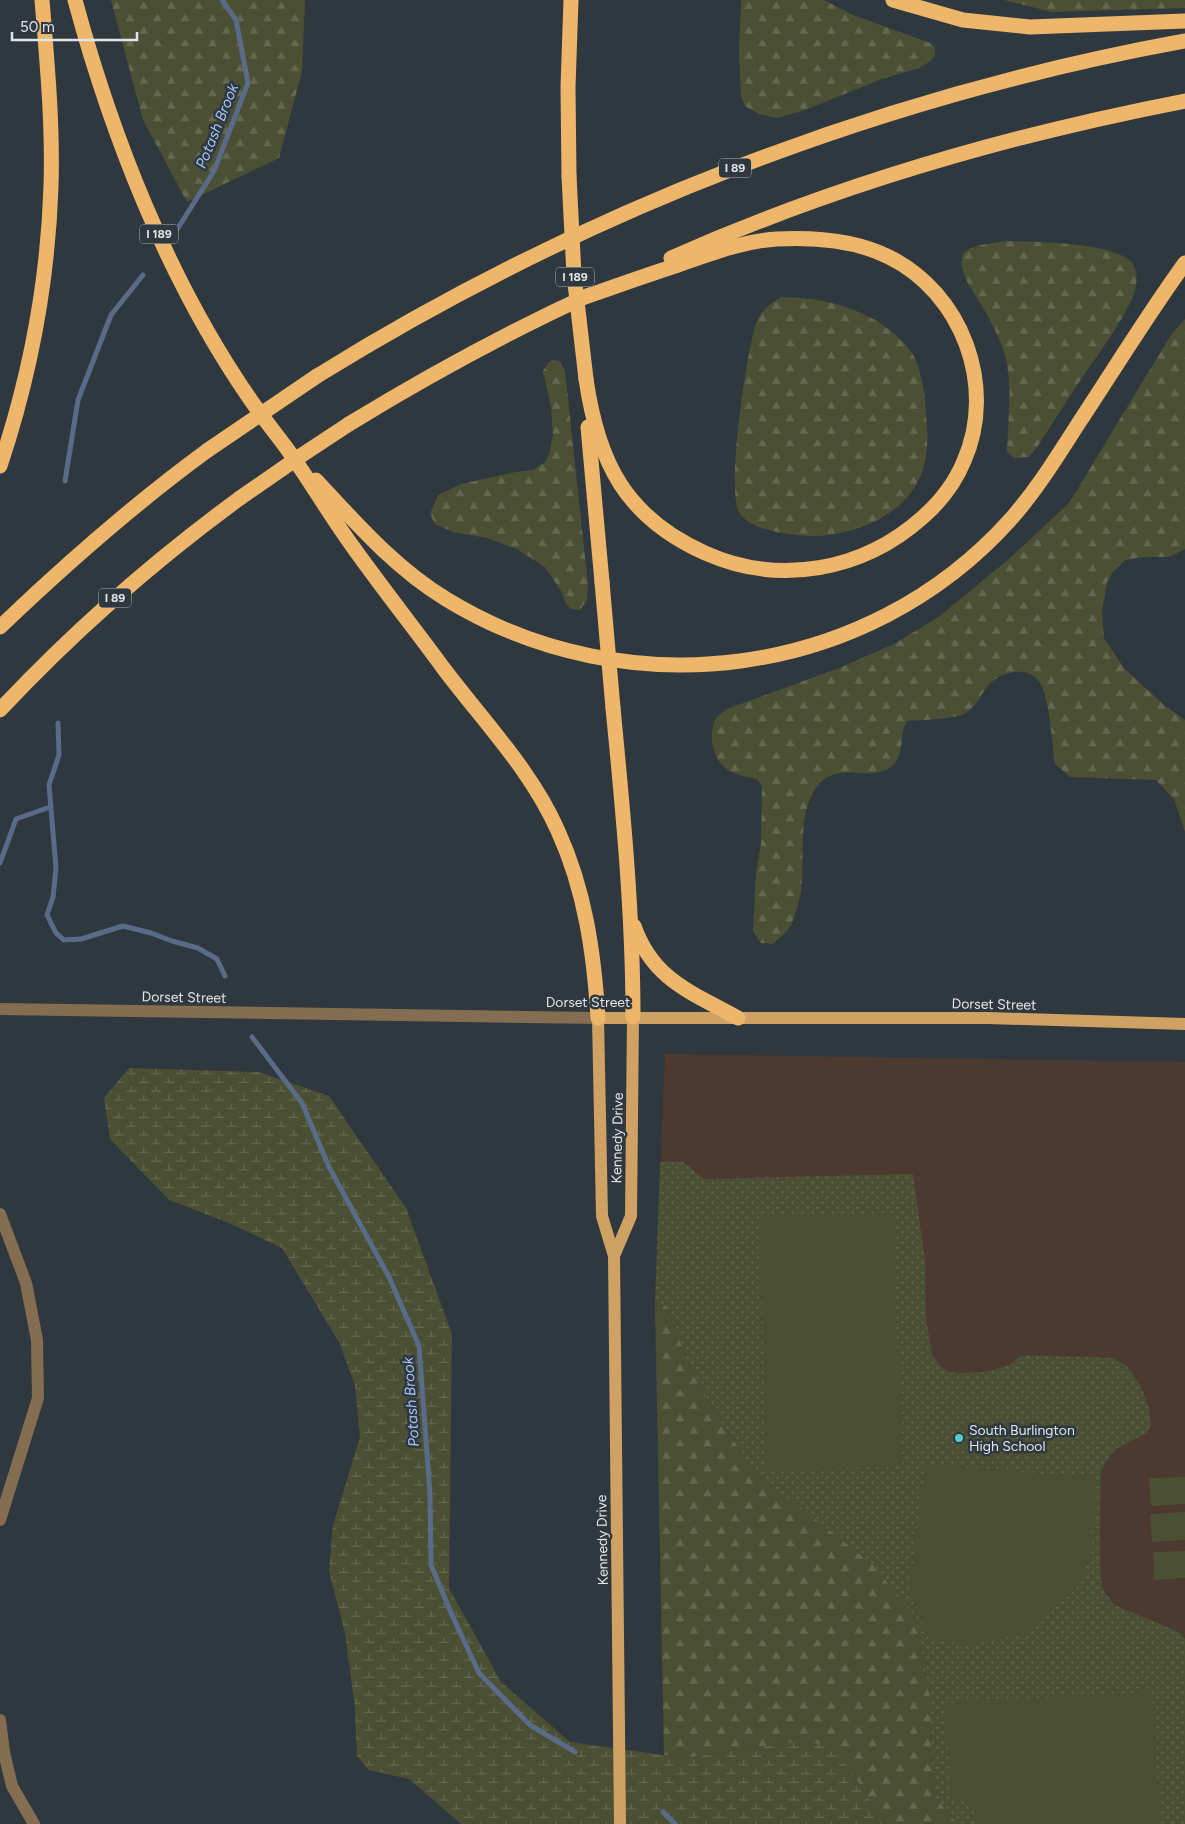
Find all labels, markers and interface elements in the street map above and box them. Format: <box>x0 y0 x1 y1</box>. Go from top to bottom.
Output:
scale bar <box>12 10 138 42</box>
text: 50 m <box>20 18 55 36</box>
water label: Potash Brook <box>192 80 242 171</box>
road number: I 89 <box>719 158 751 178</box>
road number: I 189 <box>140 224 178 243</box>
road number: I 189 <box>556 268 594 286</box>
road number: I 89 <box>99 588 131 608</box>
street label: Dorset Street <box>142 988 226 1007</box>
street label: Dorset Street <box>546 994 630 1011</box>
street label: Dorset Street <box>952 995 1036 1014</box>
street label: Kennedy Drive <box>608 1092 627 1184</box>
water label: Potash Brook <box>399 1356 423 1447</box>
place label: South Burlington High School <box>969 1422 1075 1455</box>
marker: South Burlington High School <box>953 1432 965 1444</box>
street label: Kennedy Drive <box>593 1494 612 1585</box>

